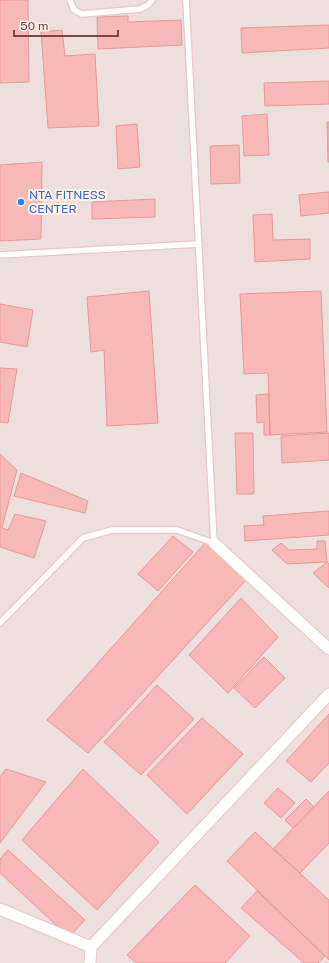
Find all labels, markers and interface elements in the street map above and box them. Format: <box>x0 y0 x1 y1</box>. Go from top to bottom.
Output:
scale bar <box>14 12 118 38</box>
text: 50 m <box>20 19 48 33</box>
place label: NTA FITNESS CENTER <box>29 188 106 216</box>
marker: NTA FITNESS CENTER <box>16 197 26 207</box>

